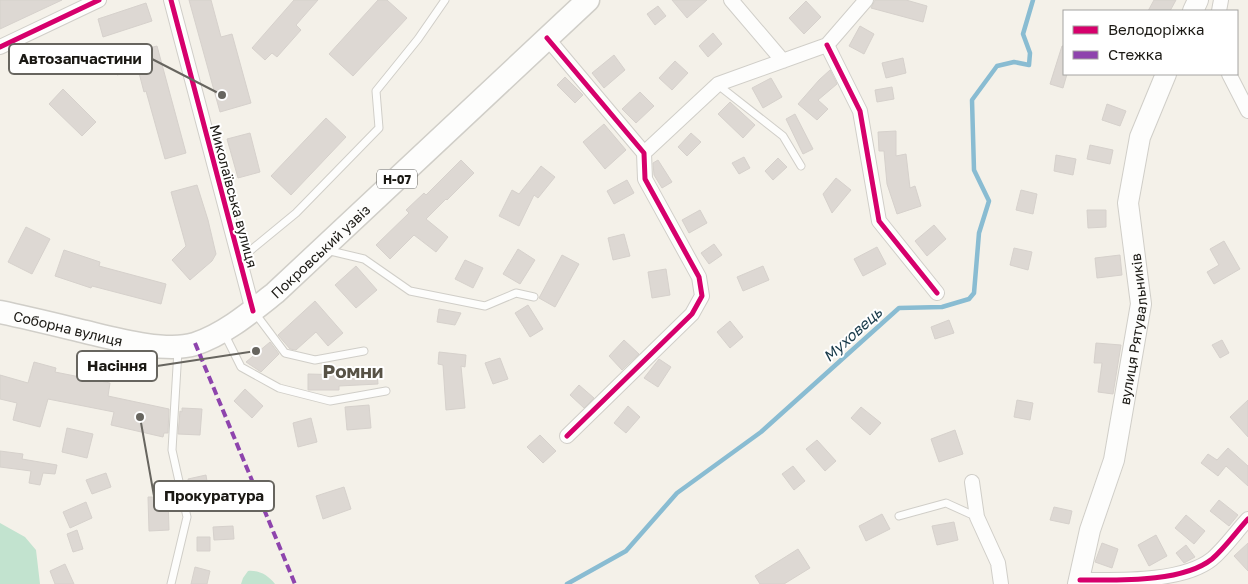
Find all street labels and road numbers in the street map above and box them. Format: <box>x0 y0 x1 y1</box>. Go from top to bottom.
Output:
street label: Миколаївська вулиця <box>207 123 261 269</box>
road number: Н-07 <box>377 170 417 188</box>
street label: Покровський узвіз <box>267 200 373 301</box>
street label: вулиця Рятувальників <box>1115 253 1150 406</box>
street label: Соборна вулиця <box>12 307 124 349</box>

